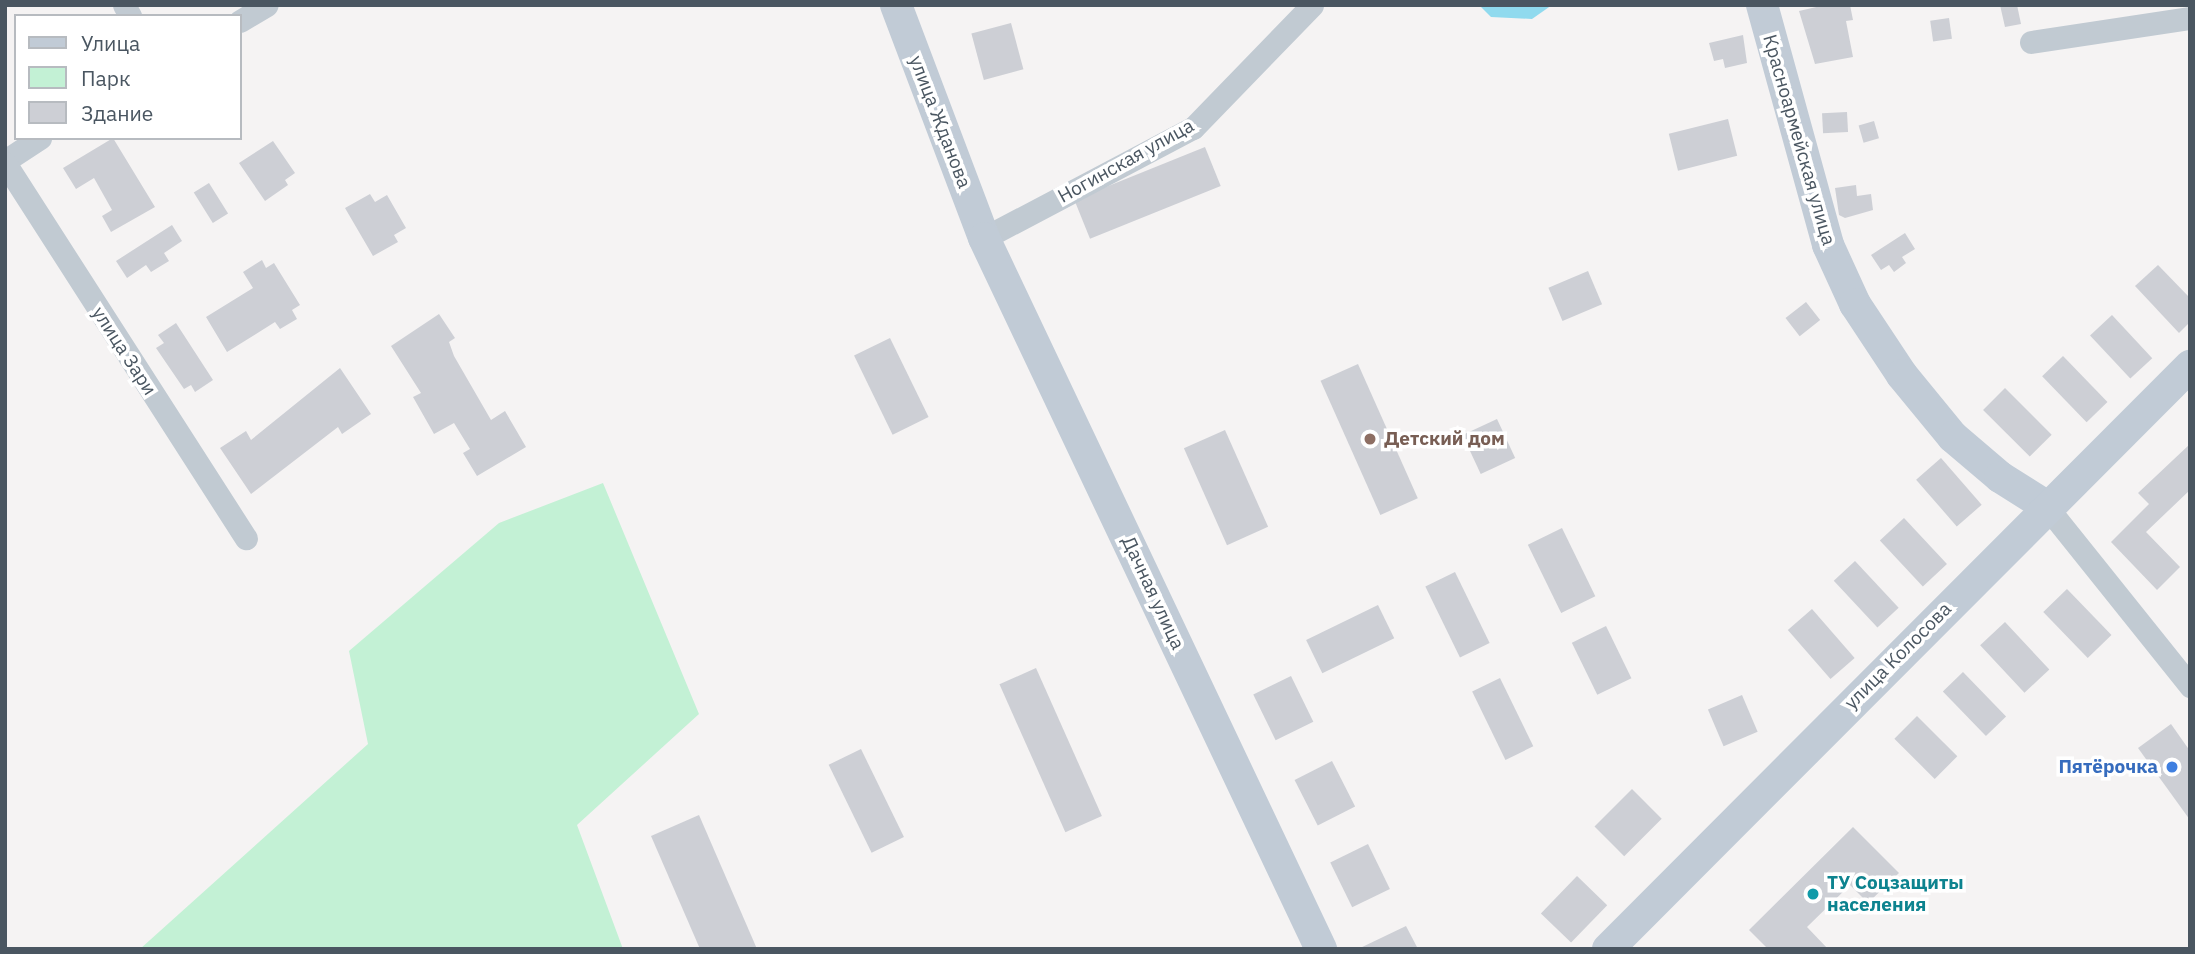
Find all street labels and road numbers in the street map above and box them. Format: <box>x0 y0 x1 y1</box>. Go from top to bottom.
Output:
street label: Красноармейская улица <box>1758 32 1840 248</box>
street label: улица Жданова <box>904 53 976 191</box>
street label: Ногинская улица <box>1054 114 1198 208</box>
street label: улица Зари <box>87 303 161 399</box>
street label: Дачная улица <box>1117 533 1189 653</box>
street label: улица Колосова <box>1840 598 1956 714</box>

